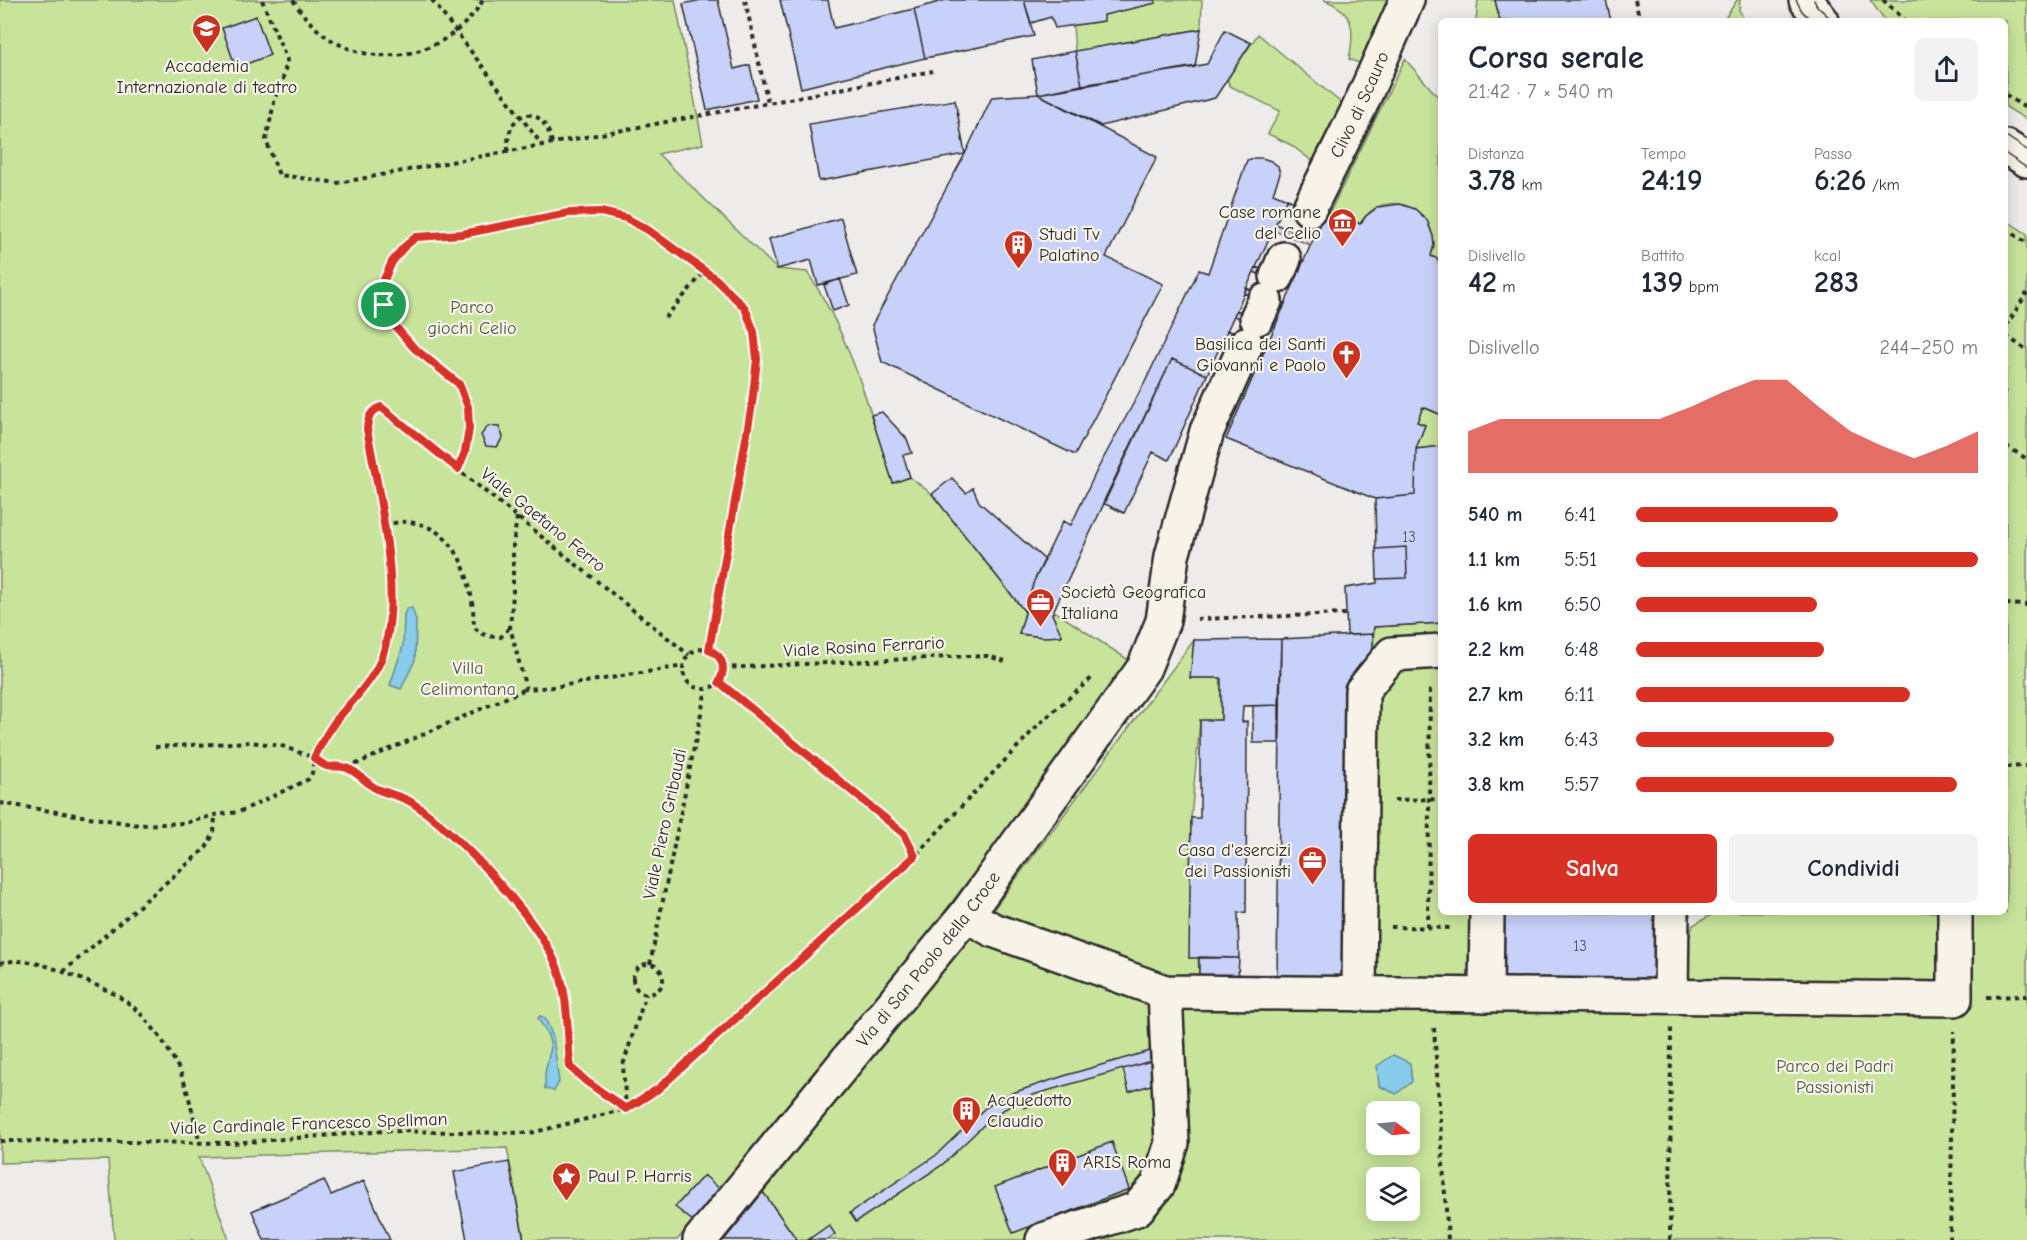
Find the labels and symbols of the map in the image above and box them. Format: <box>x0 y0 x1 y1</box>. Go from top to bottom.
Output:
school or university icon: Accademia Internazionale di teatro <box>191 13 223 55</box>
street label: Clivo di Scauro <box>1326 48 1393 161</box>
place label: Accademia Internazionale di teatro <box>117 56 297 98</box>
place label: Case romane del Celio <box>1219 202 1321 244</box>
museum icon: Case romane del Celio <box>1326 206 1358 248</box>
place label: Studi Tv Palatino <box>1039 224 1100 266</box>
building icon: Studi Tv Palatino <box>1002 228 1034 270</box>
pin <box>358 279 409 330</box>
park label: Parco giochi Celio <box>427 297 517 339</box>
place label: Basilica dei Santi Giovanni e Paolo <box>1195 334 1326 376</box>
church icon: Basilica dei Santi Giovanni e Paolo <box>1331 338 1363 380</box>
street label: Viale Gaetano Ferro <box>476 463 610 577</box>
house number: 13 <box>1402 528 1416 546</box>
place label: Società Geografica Italiana <box>1061 582 1206 624</box>
office icon: Società Geografica Italiana <box>1024 586 1056 628</box>
street label: Viale Rosina Ferrario <box>783 632 945 662</box>
park label: Villa Celimontana <box>420 658 516 700</box>
street label: Viale Piero Gribaudi <box>639 747 691 901</box>
place label: Casa d'esercizi dei Passionisti <box>1178 840 1291 882</box>
office icon: Casa d'esercizi dei Passionisti <box>1296 844 1328 886</box>
street label: Via di San Paolo della Croce <box>852 867 1005 1051</box>
house number: 13 <box>1573 937 1587 955</box>
park label: Parco dei Padri Passionisti <box>1776 1056 1894 1098</box>
place label: Acquedotto Claudio <box>987 1090 1072 1132</box>
building icon: Acquedotto Claudio <box>950 1094 982 1136</box>
north arrow <box>1366 1101 1420 1155</box>
street label: Viale Cardinale Francesco Spellman <box>170 1109 448 1139</box>
building icon: ARIS Roma <box>1046 1146 1078 1188</box>
place label: ARIS Roma <box>1083 1152 1171 1173</box>
place icon: Paul P. Harris <box>551 1160 583 1202</box>
place label: Paul P. Harris <box>588 1166 692 1187</box>

